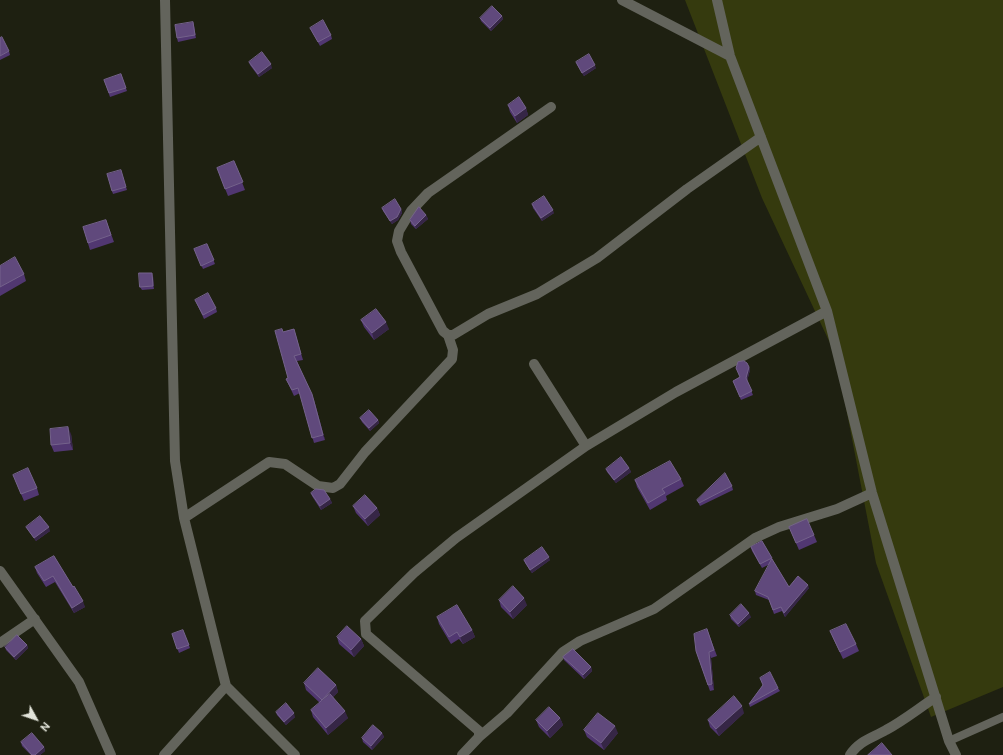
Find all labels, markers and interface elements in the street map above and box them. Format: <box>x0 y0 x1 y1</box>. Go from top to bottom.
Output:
north arrow <box>16 699 56 739</box>
text: N <box>38 720 52 734</box>

